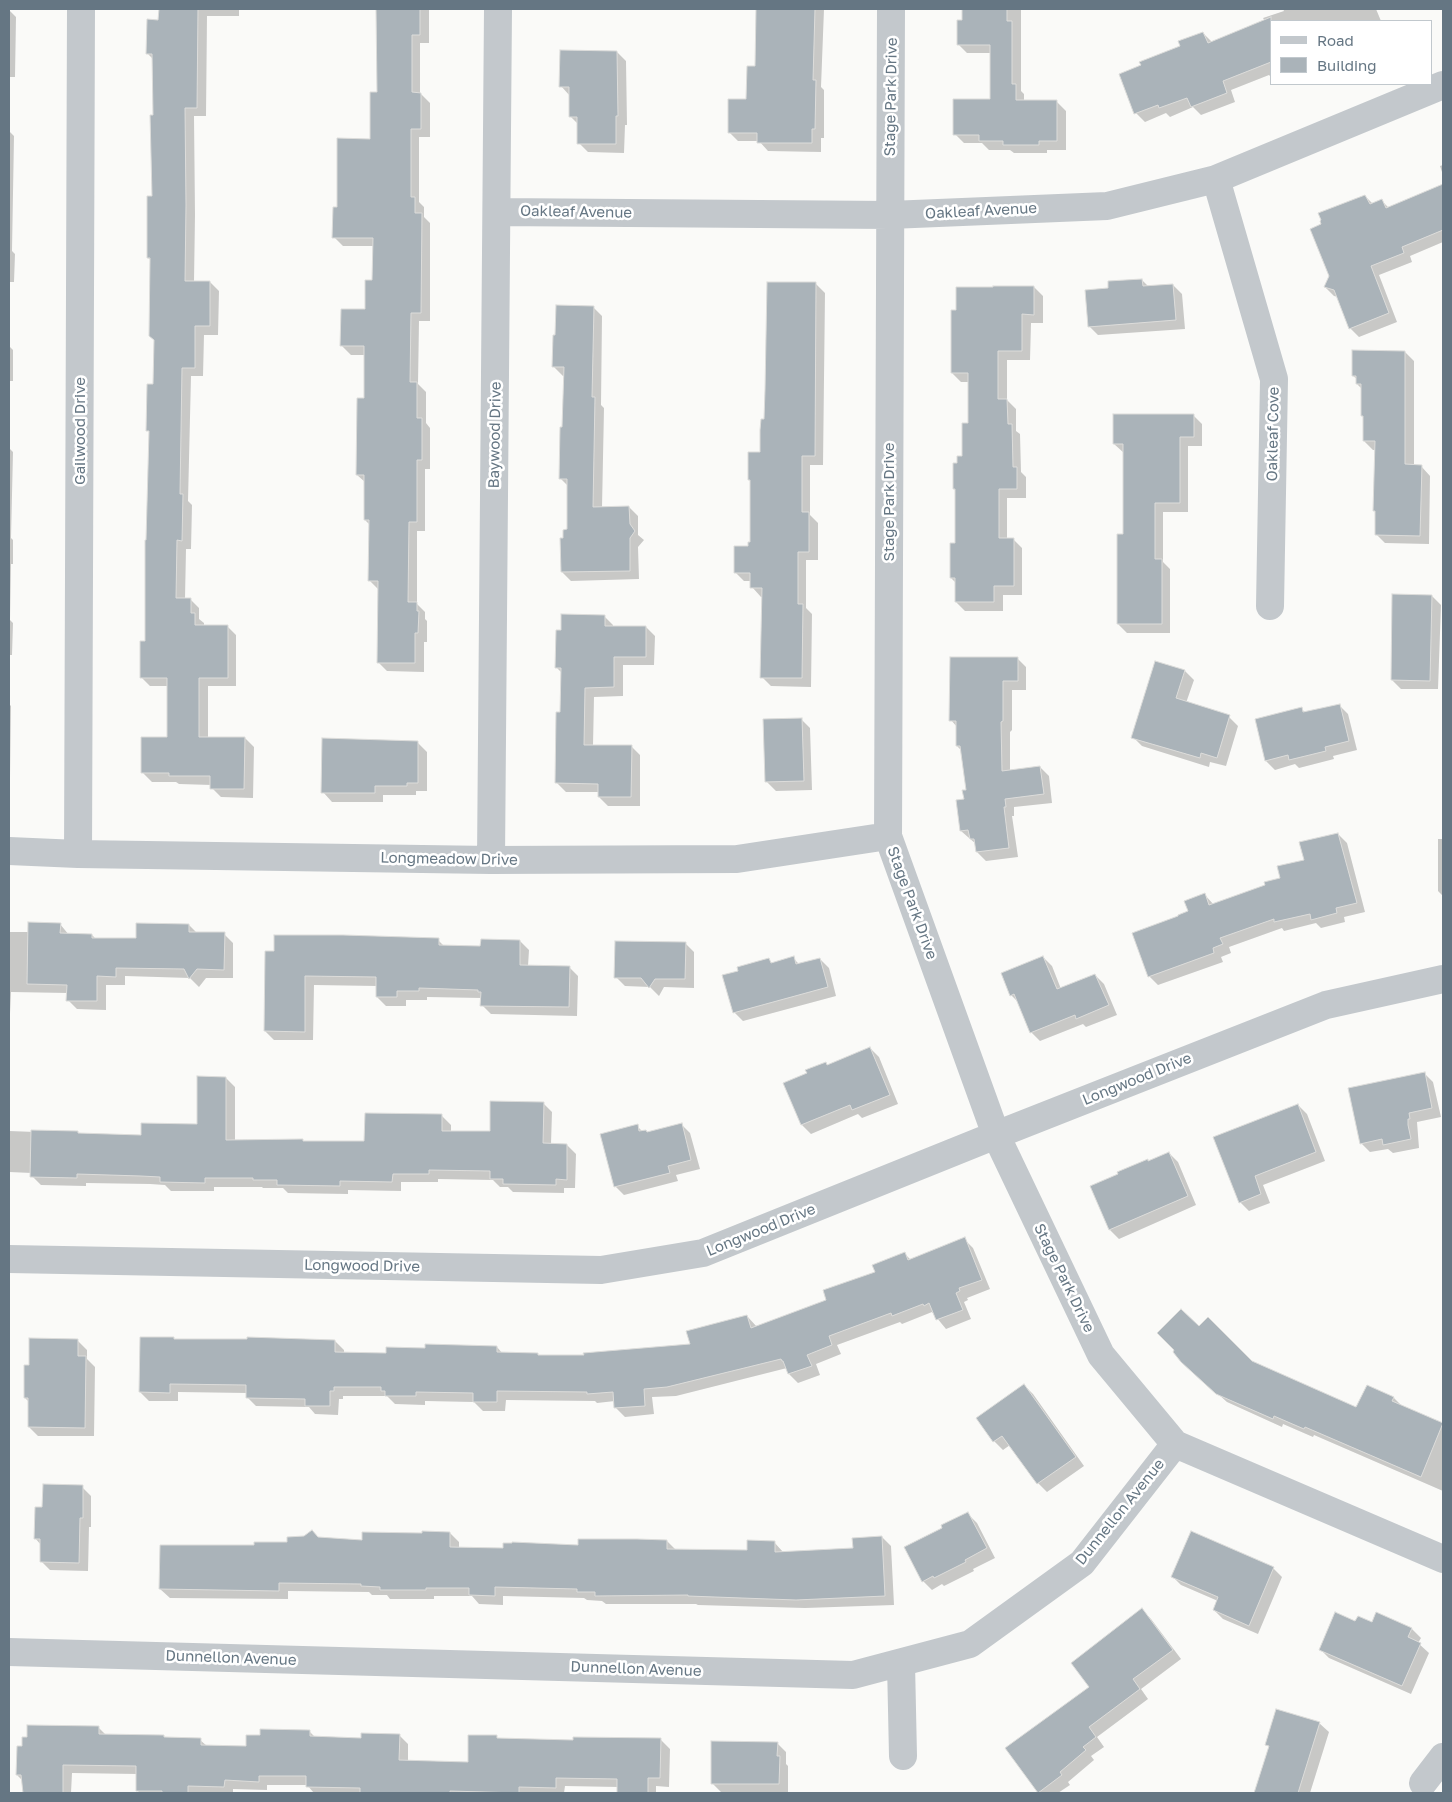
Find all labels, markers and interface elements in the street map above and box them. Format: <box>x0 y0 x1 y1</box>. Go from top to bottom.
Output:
legend <box>1270 20 1432 85</box>
text: Road <box>1317 31 1354 49</box>
street label: Stage Park Drive <box>881 37 901 157</box>
text: Building <box>1317 56 1377 74</box>
street label: Oakleaf Avenue <box>925 199 1037 223</box>
street label: Oakleaf Avenue <box>520 202 632 222</box>
street label: Gailwood Drive <box>71 377 89 485</box>
street label: Baywood Drive <box>485 381 505 489</box>
street label: Oakleaf Cove <box>1263 386 1283 482</box>
street label: Stage Park Drive <box>880 443 898 561</box>
street label: Stage Park Drive <box>883 844 941 962</box>
street label: Longmeadow Drive <box>380 849 518 869</box>
street label: Longwood Drive <box>1080 1049 1194 1109</box>
street label: Longwood Drive <box>704 1200 818 1260</box>
street label: Stage Park Drive <box>1030 1221 1098 1335</box>
street label: Longwood Drive <box>304 1256 420 1276</box>
street label: Dunnellon Avenue <box>1072 1455 1168 1569</box>
street label: Dunnellon Avenue <box>165 1647 297 1669</box>
street label: Dunnellon Avenue <box>570 1658 702 1680</box>

